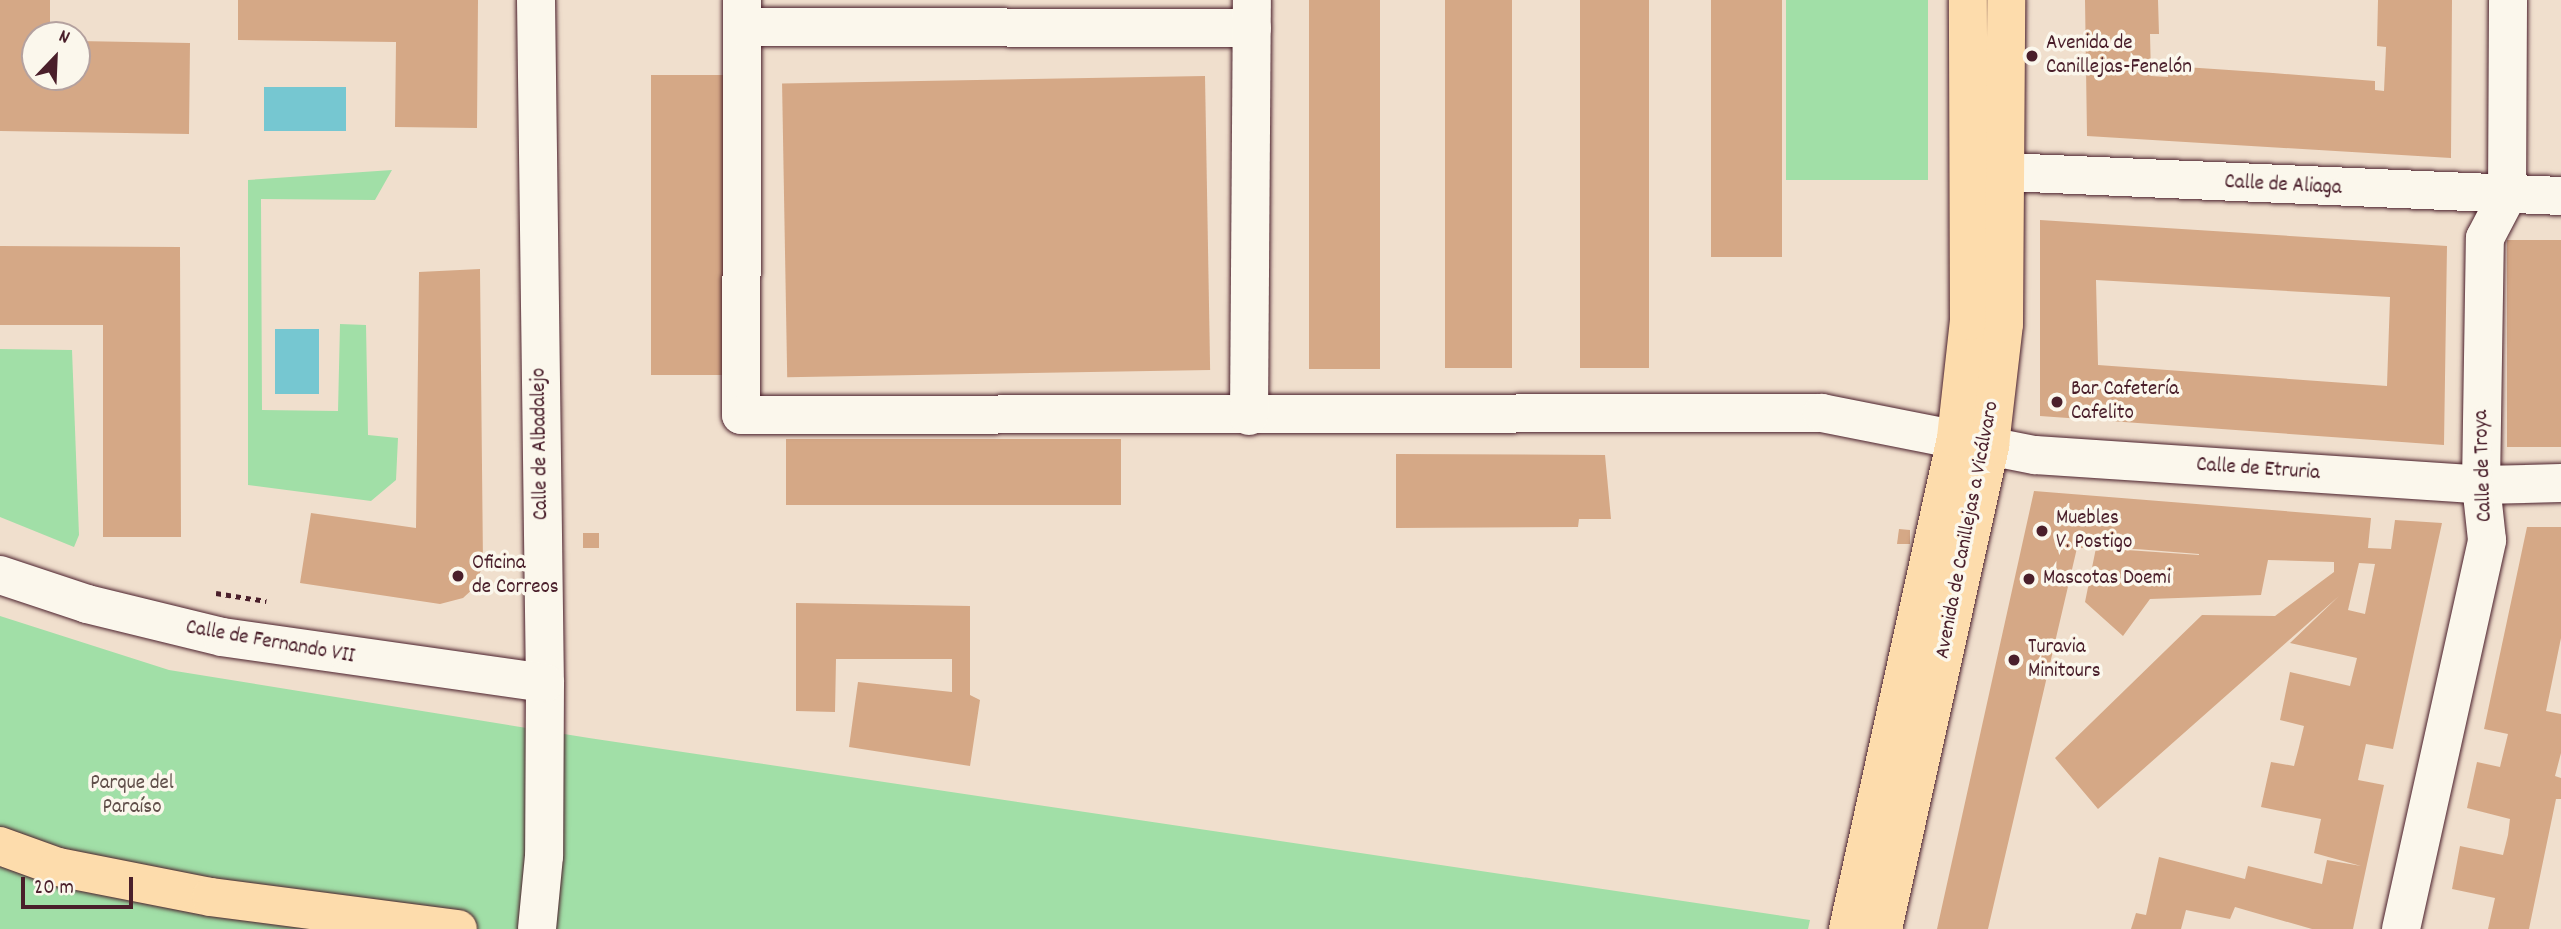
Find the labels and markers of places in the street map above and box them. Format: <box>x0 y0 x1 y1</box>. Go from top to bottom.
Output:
place label: Avenida de Canillejas-Fenelón <box>2046 31 2192 81</box>
marker: Avenida de Canillejas-Fenelón <box>2024 48 2040 64</box>
place label: Bar Cafetería Cafelito <box>2071 377 2179 427</box>
marker: Bar Cafetería Cafelito <box>2049 394 2065 410</box>
place label: Muebles V. Postigo <box>2056 506 2132 556</box>
marker: Muebles V. Postigo <box>2034 523 2050 539</box>
place label: Oficina de Correos <box>472 551 559 601</box>
place label: Mascotas Doemi <box>2043 566 2171 592</box>
marker: Oficina de Correos <box>450 568 466 584</box>
marker: Mascotas Doemi <box>2021 571 2037 587</box>
place label: Turavia Minitours <box>2028 635 2100 685</box>
marker: Turavia Minitours <box>2006 652 2022 668</box>

